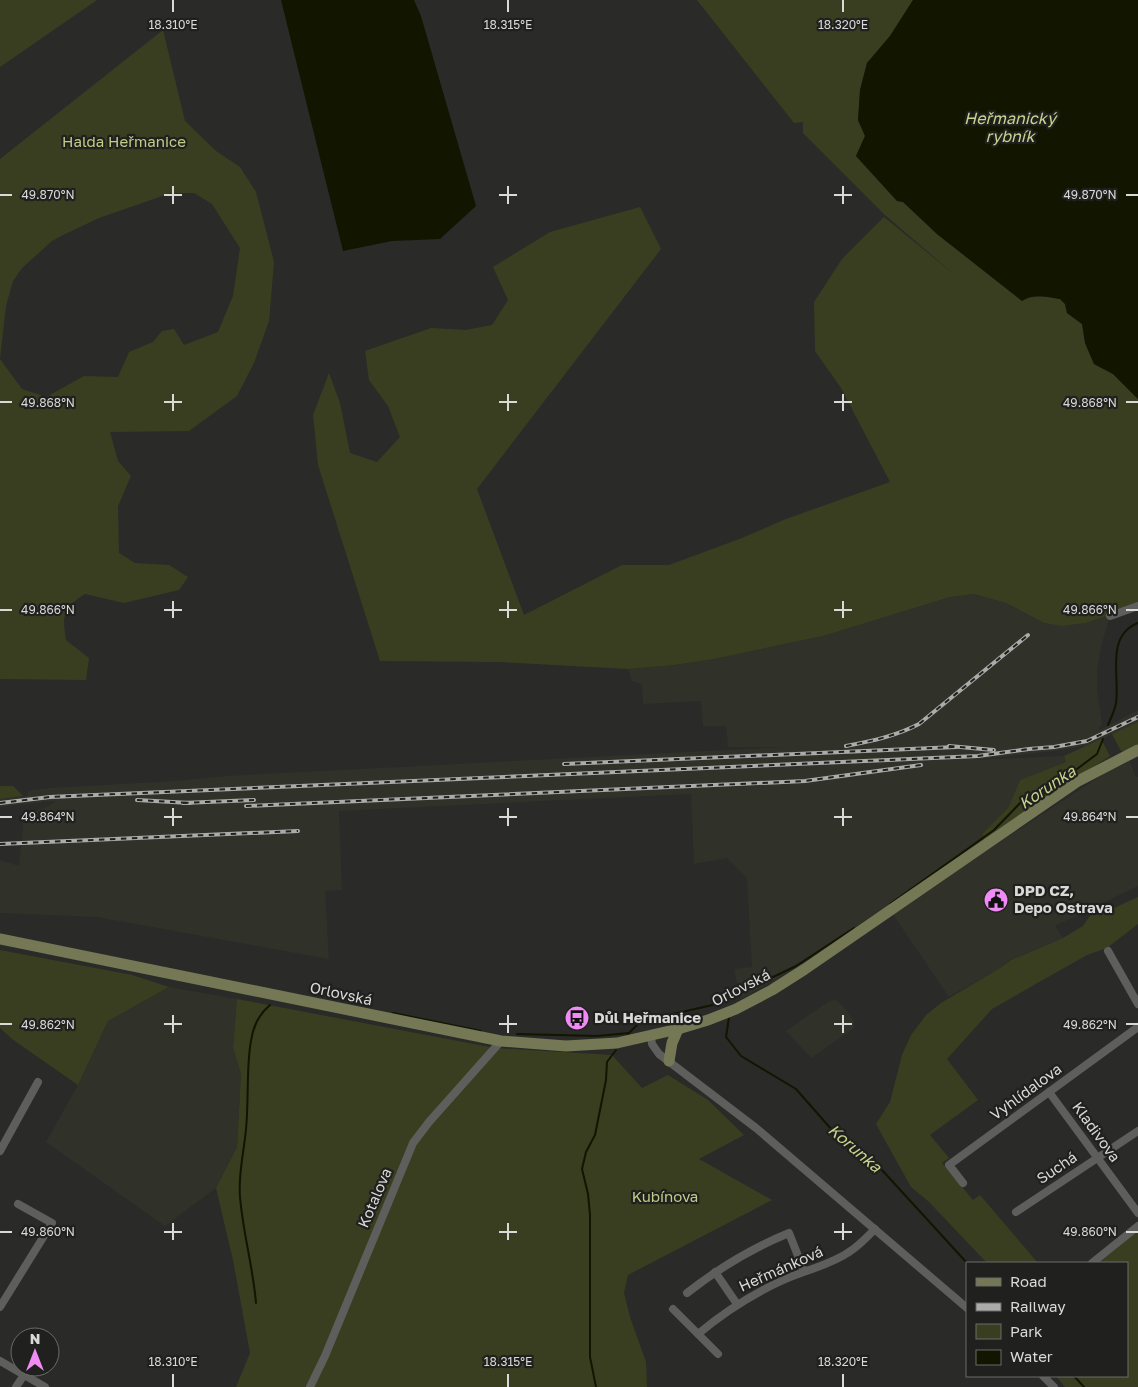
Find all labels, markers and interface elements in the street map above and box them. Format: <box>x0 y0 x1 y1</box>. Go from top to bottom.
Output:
text: 18.310°E <box>148 17 198 32</box>
text: 18.315°E <box>484 17 532 32</box>
text: 18.320°E <box>818 17 868 32</box>
water label: Heřmanický rybník <box>964 108 1058 146</box>
park label: Halda Heřmanice <box>62 132 186 150</box>
text: 49.870°N <box>21 187 75 202</box>
text: 49.870°N <box>1063 187 1117 202</box>
text: 49.868°N <box>21 395 75 410</box>
text: 49.868°N <box>1063 395 1117 410</box>
text: 49.866°N <box>21 602 75 617</box>
text: 49.866°N <box>1063 602 1117 617</box>
water label: Korunka <box>1015 760 1080 813</box>
text: 49.864°N <box>21 809 75 824</box>
text: 49.864°N <box>1063 809 1117 824</box>
place label: DPD CZ, Depo Ostrava <box>1014 881 1113 916</box>
public building icon: DPD CZ, Depo Ostrava <box>983 887 1009 913</box>
street label: Orlovská <box>708 965 773 1010</box>
street label: Orlovská <box>308 978 374 1008</box>
bus stop icon: Důl Heřmanice <box>564 1005 590 1031</box>
place label: Důl Heřmanice <box>594 1008 701 1026</box>
text: 49.862°N <box>21 1017 75 1032</box>
text: 49.862°N <box>1063 1017 1117 1032</box>
street label: Vyhlídalova <box>986 1059 1065 1123</box>
street label: Kladivova <box>1069 1098 1125 1165</box>
water label: Korunka <box>824 1119 886 1177</box>
street label: Suchá <box>1033 1147 1080 1187</box>
street label: Kotalova <box>353 1165 395 1230</box>
park label: Kubínova <box>632 1187 698 1205</box>
text: 49.860°N <box>21 1224 75 1239</box>
text: 49.860°N <box>1063 1224 1117 1239</box>
street label: Heřmánková <box>736 1242 825 1295</box>
legend <box>966 1262 1128 1377</box>
text: Road <box>1010 1272 1047 1290</box>
text: Railway <box>1010 1297 1066 1315</box>
text: Park <box>1010 1322 1043 1340</box>
north arrow <box>10 1327 60 1377</box>
text: N <box>30 1330 40 1347</box>
text: Water <box>1010 1347 1053 1365</box>
text: 18.310°E <box>148 1354 198 1369</box>
text: 18.315°E <box>484 1354 532 1369</box>
text: 18.320°E <box>818 1354 868 1369</box>

